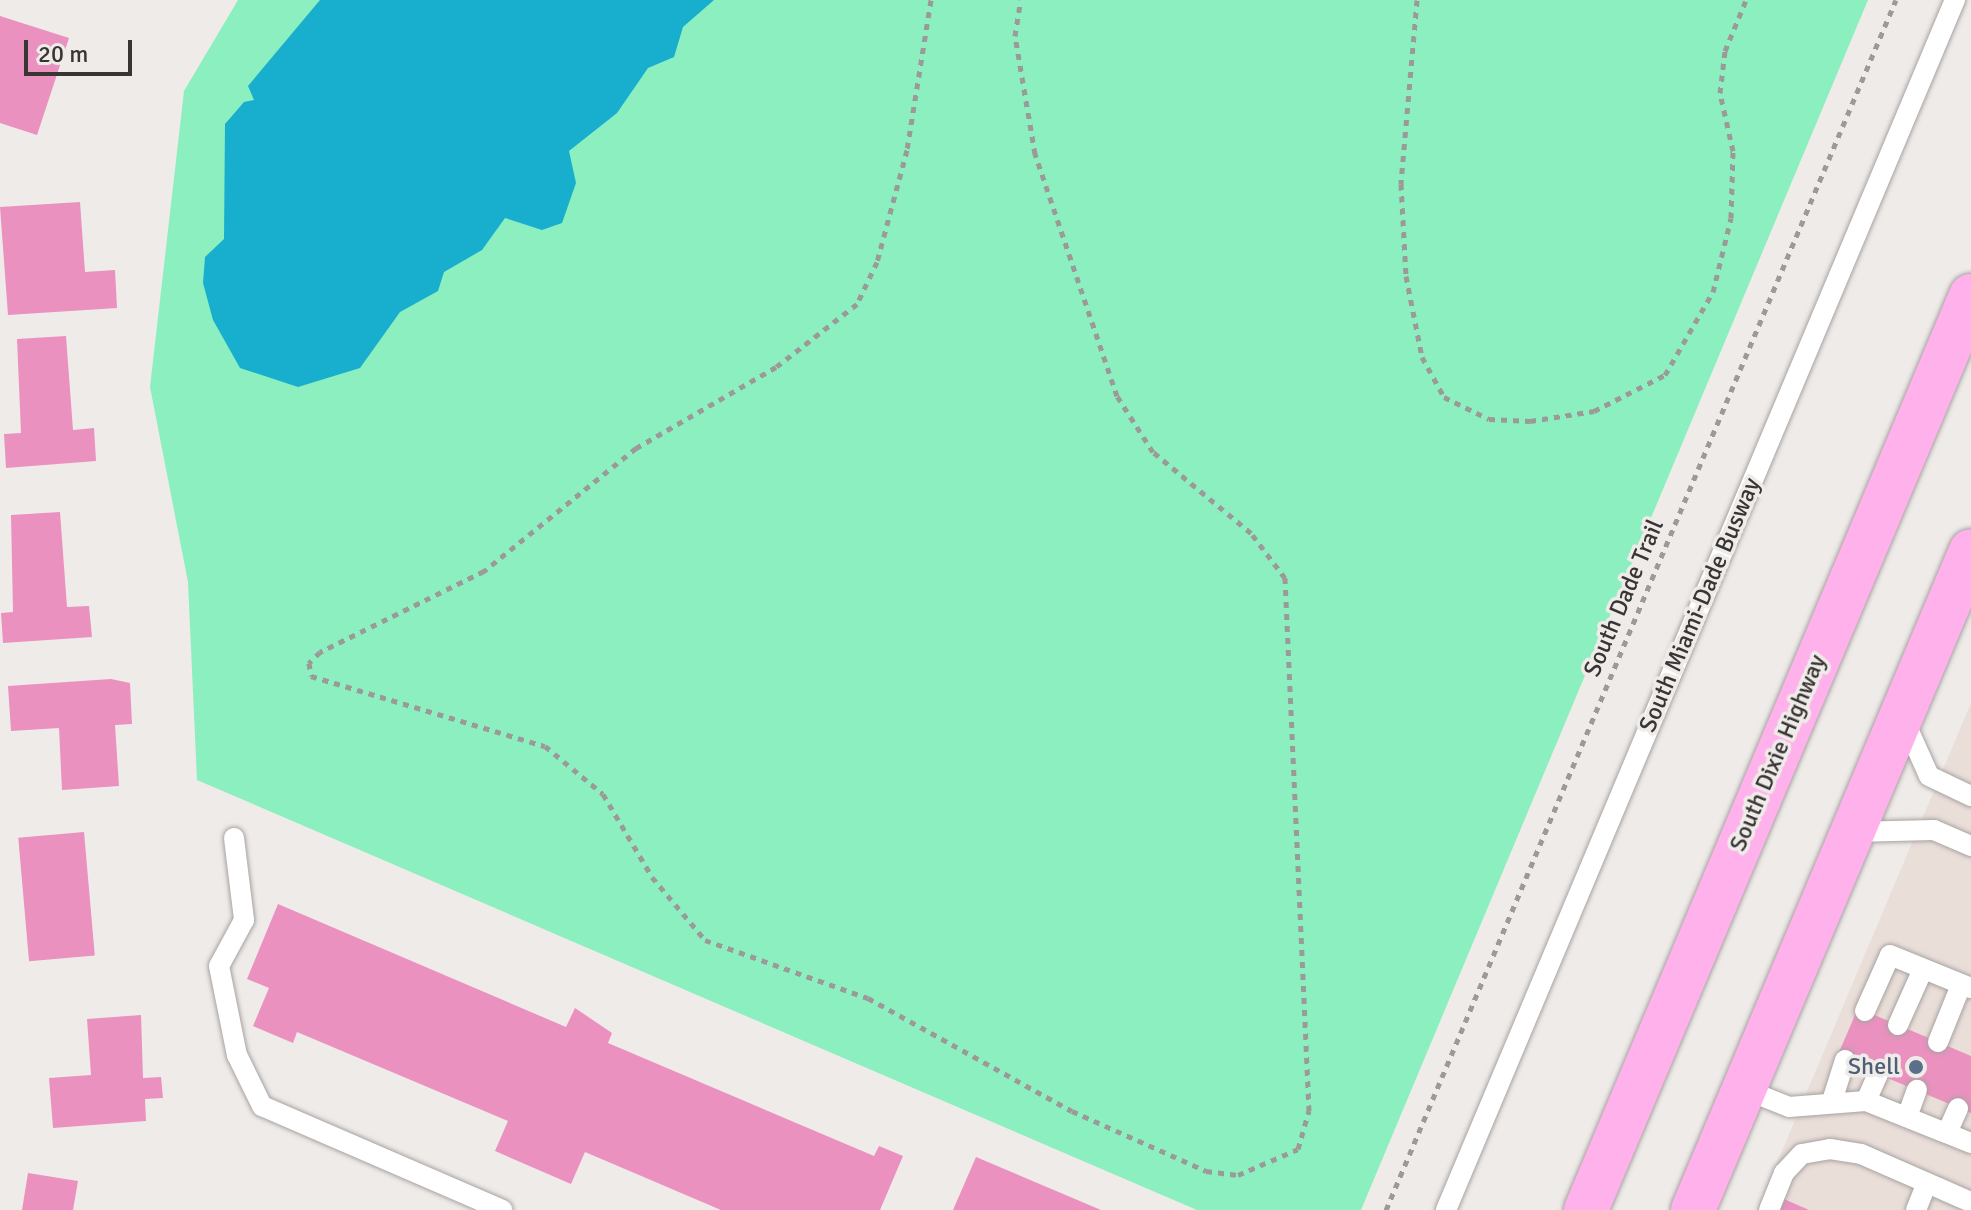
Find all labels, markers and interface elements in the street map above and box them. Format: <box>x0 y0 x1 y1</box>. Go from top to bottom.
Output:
scale bar <box>28 24 136 74</box>
text: 20 m <box>38 39 88 69</box>
street label: South Miami-Dade Busway <box>1633 473 1767 737</box>
street label: South Dade Trail <box>1578 515 1670 681</box>
street label: South Dixie Highway <box>1724 650 1832 856</box>
place label: Shell <box>1848 1053 1900 1081</box>
marker: Shell <box>1907 1058 1925 1076</box>

